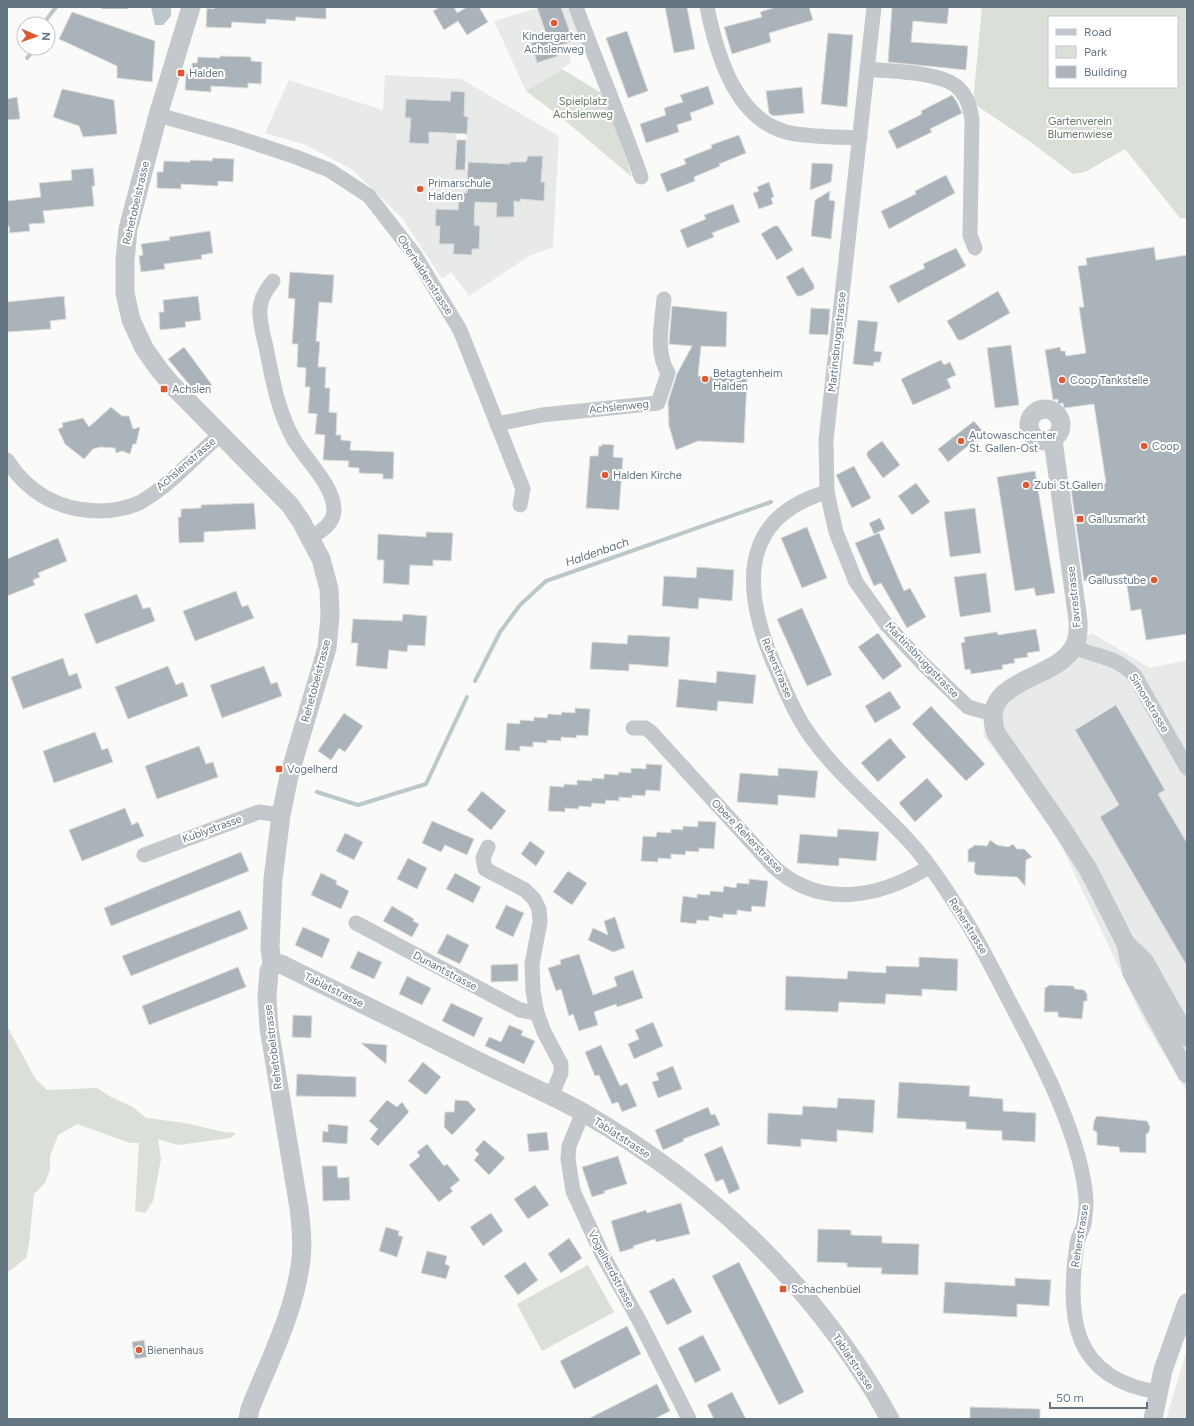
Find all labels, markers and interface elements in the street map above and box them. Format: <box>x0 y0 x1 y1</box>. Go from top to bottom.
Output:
north arrow <box>16 16 56 56</box>
legend <box>1048 16 1178 88</box>
marker: Kindergarten Achslenweg <box>549 18 559 28</box>
text: Road <box>1084 25 1112 39</box>
place label: Kindergarten Achslenweg <box>522 30 586 56</box>
text: N <box>39 32 52 41</box>
text: Park <box>1084 45 1107 59</box>
text: Building <box>1084 65 1127 79</box>
place label: Halden <box>189 67 224 80</box>
marker: Halden <box>176 68 186 78</box>
park label: Spielplatz Achslenweg <box>553 95 613 121</box>
park label: Gartenverein Blumenwiese <box>1047 115 1113 141</box>
street label: Rehetobelstrasse <box>120 160 152 246</box>
place label: Primarschule Halden <box>428 177 491 203</box>
marker: Primarschule Halden <box>415 184 425 194</box>
street label: Oberhaldenstrasse <box>394 233 456 317</box>
street label: Martinsbruggstrasse <box>825 291 849 393</box>
place label: Betagtenheim Halden <box>713 367 782 393</box>
marker: Betagtenheim Halden <box>700 374 710 384</box>
place label: Coop Tankstelle <box>1070 374 1149 387</box>
marker: Coop Tankstelle <box>1057 375 1067 385</box>
place label: Achslen <box>172 383 211 396</box>
marker: Achslen <box>159 384 169 394</box>
street label: Achslenweg <box>588 397 650 417</box>
place label: Autowaschcenter St. Gallen-Ost <box>969 429 1057 455</box>
street label: Achslenstrasse <box>154 435 218 493</box>
marker: Autowaschcenter St. Gallen-Ost <box>956 436 966 446</box>
place label: Coop <box>1152 440 1180 453</box>
marker: Coop <box>1139 441 1149 451</box>
place label: Halden Kirche <box>613 469 682 482</box>
marker: Halden Kirche <box>600 470 610 480</box>
place label: Zubi St.Gallen <box>1034 479 1103 492</box>
marker: Zubi St.Gallen <box>1021 480 1031 490</box>
place label: Gallusmarkt <box>1088 513 1146 526</box>
marker: Gallusmarkt <box>1075 514 1085 524</box>
water label: Haldenbach <box>563 534 631 569</box>
street label: Favrestrasse <box>1064 566 1084 628</box>
place label: Gallusstube <box>1088 574 1146 587</box>
marker: Gallusstube <box>1149 575 1159 585</box>
street label: Martinsbruggstrasse <box>882 619 962 701</box>
street label: Reherstrasse <box>759 636 795 700</box>
street label: Rehetobelstrasse <box>299 638 333 724</box>
street label: Simonstrasse <box>1126 671 1172 735</box>
place label: Vogelherd <box>287 763 338 776</box>
marker: Vogelherd <box>274 764 284 774</box>
street label: Obere Reherstrasse <box>709 797 785 875</box>
street label: Kublystrasse <box>180 812 244 846</box>
street label: Reherstrasse <box>946 896 990 956</box>
street label: Dunantstrasse <box>411 949 479 993</box>
street label: Tablatstrasse <box>302 970 366 1010</box>
street label: Rehetobelstrasse <box>261 1004 285 1090</box>
street label: Tablatstrasse <box>591 1115 653 1161</box>
street label: Reherstrasse <box>1069 1204 1091 1268</box>
street label: Vogelherdstrasse <box>585 1228 637 1310</box>
place label: Schachenbüel <box>791 1283 861 1296</box>
marker: Schachenbüel <box>778 1284 788 1294</box>
street label: Tablatstrasse <box>830 1332 876 1392</box>
place label: Bienenhaus <box>147 1344 204 1357</box>
marker: Bienenhaus <box>134 1345 144 1355</box>
scale bar <box>1050 1384 1147 1410</box>
text: 50 m <box>1056 1391 1084 1405</box>

